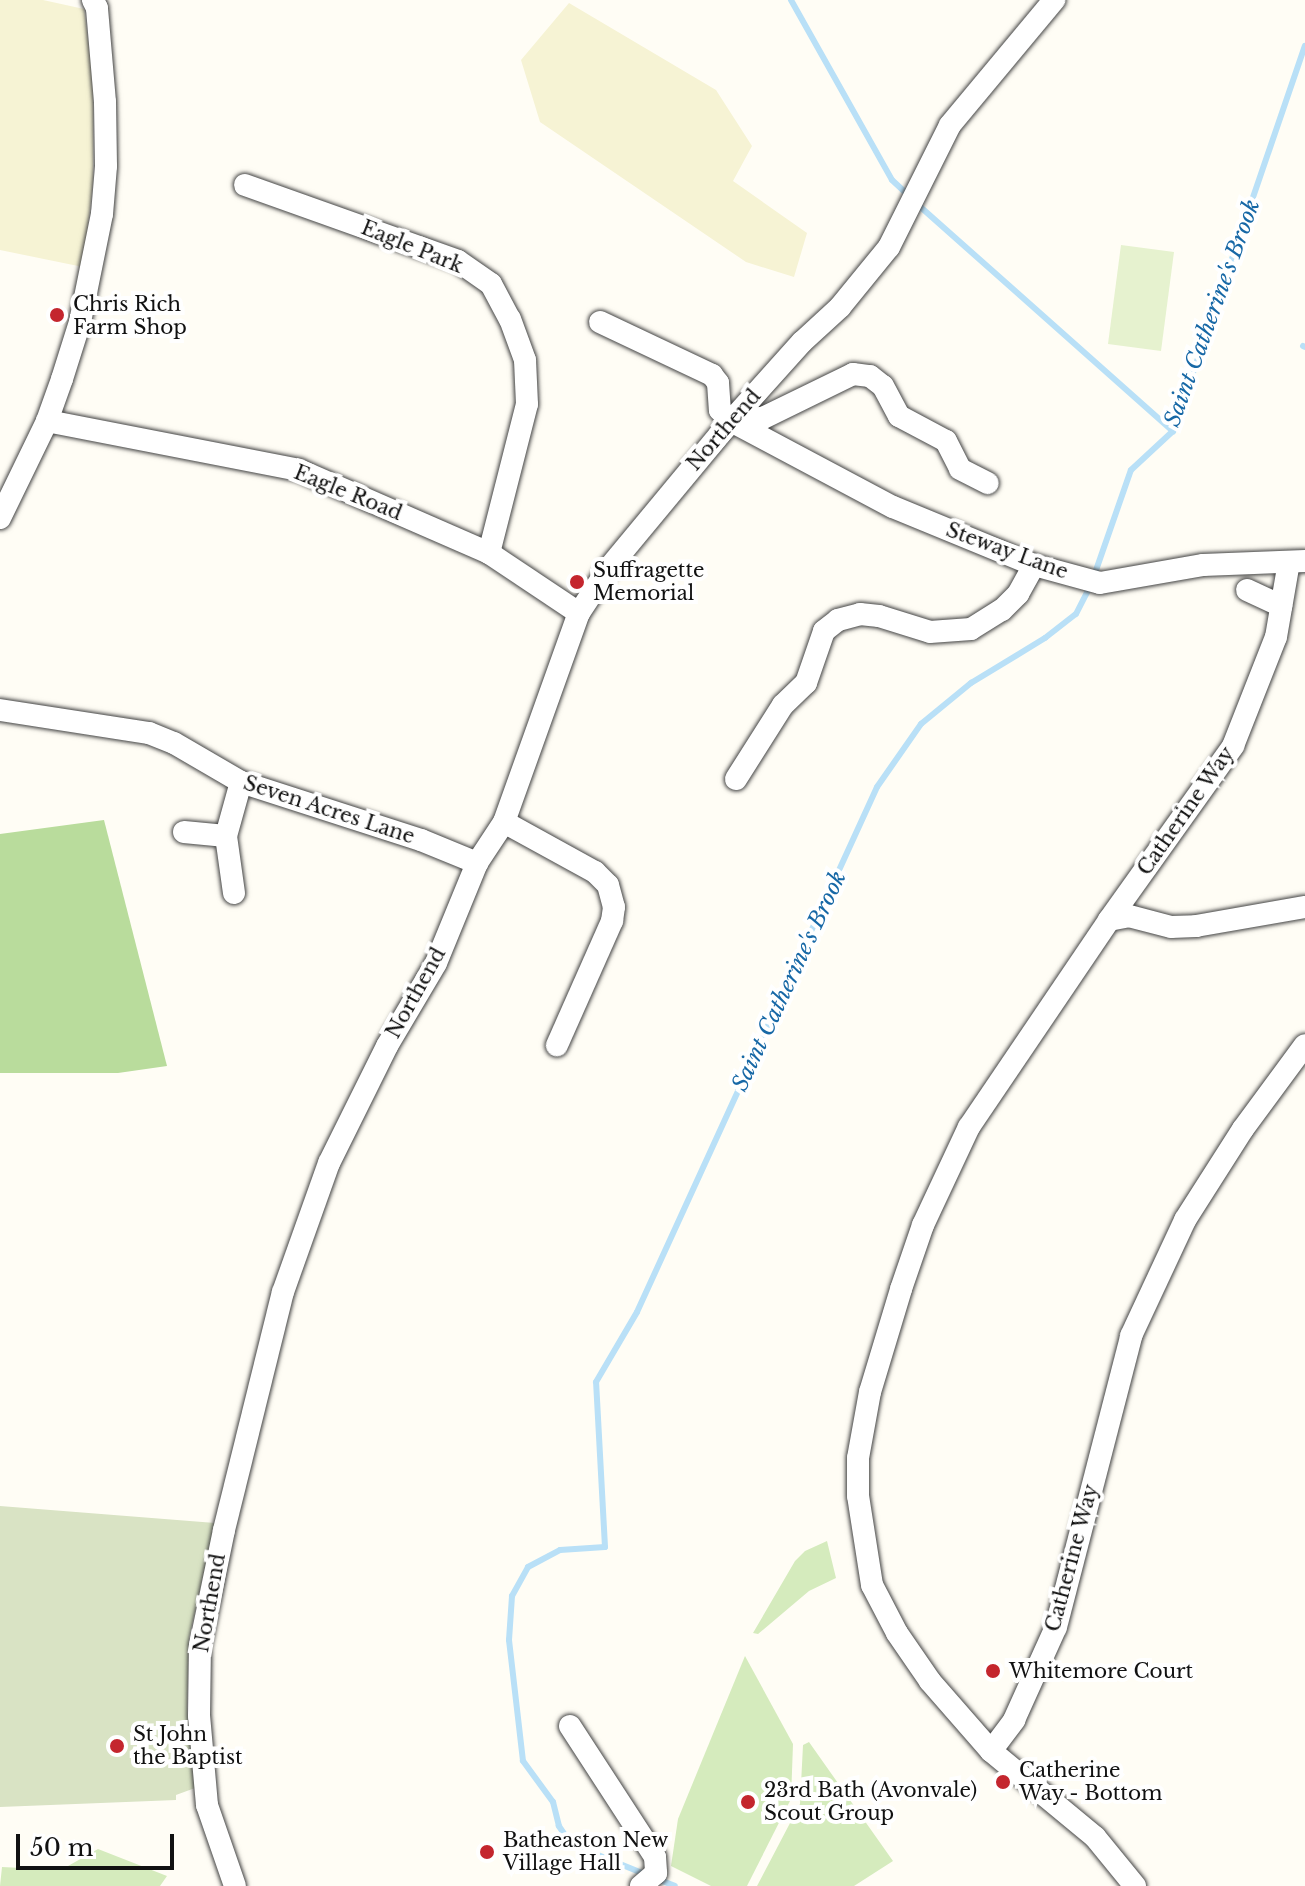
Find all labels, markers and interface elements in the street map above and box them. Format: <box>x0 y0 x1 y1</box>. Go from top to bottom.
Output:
water label: Saint Catherine's Brook <box>1159 196 1265 430</box>
street label: Eagle Park <box>358 216 466 278</box>
place label: Chris Rich Farm Shop <box>73 292 187 339</box>
marker: Chris Rich Farm Shop <box>48 306 66 324</box>
street label: Northend <box>682 384 766 476</box>
street label: Eagle Road <box>290 460 406 526</box>
street label: Steway Lane <box>943 518 1071 584</box>
place label: Suffragette Memorial <box>593 558 704 605</box>
marker: Suffragette Memorial <box>568 573 586 591</box>
street label: Catherine Way <box>1132 742 1240 880</box>
street label: Seven Acres Lane <box>240 771 418 849</box>
water label: Saint Catherine's Brook <box>726 867 852 1095</box>
street label: Northend <box>381 943 451 1043</box>
street label: Catherine Way <box>1041 1481 1103 1635</box>
street label: Northend <box>189 1552 231 1654</box>
place label: Whitemore Court <box>1009 1659 1193 1683</box>
marker: Whitemore Court <box>984 1662 1002 1680</box>
place label: St John the Baptist <box>133 1722 243 1769</box>
marker: St John the Baptist <box>108 1737 126 1755</box>
place label: Catherine Way - Bottom <box>1019 1758 1163 1805</box>
marker: Catherine Way - Bottom <box>994 1773 1012 1791</box>
place label: 23rd Bath (Avonvale) Scout Group <box>764 1778 977 1825</box>
marker: 23rd Bath (Avonvale) Scout Group <box>739 1793 757 1811</box>
scale bar <box>20 1818 178 1868</box>
place label: Batheaston New Village Hall <box>503 1828 668 1875</box>
text: 50 m <box>30 1833 93 1862</box>
marker: Batheaston New Village Hall <box>478 1843 496 1861</box>

